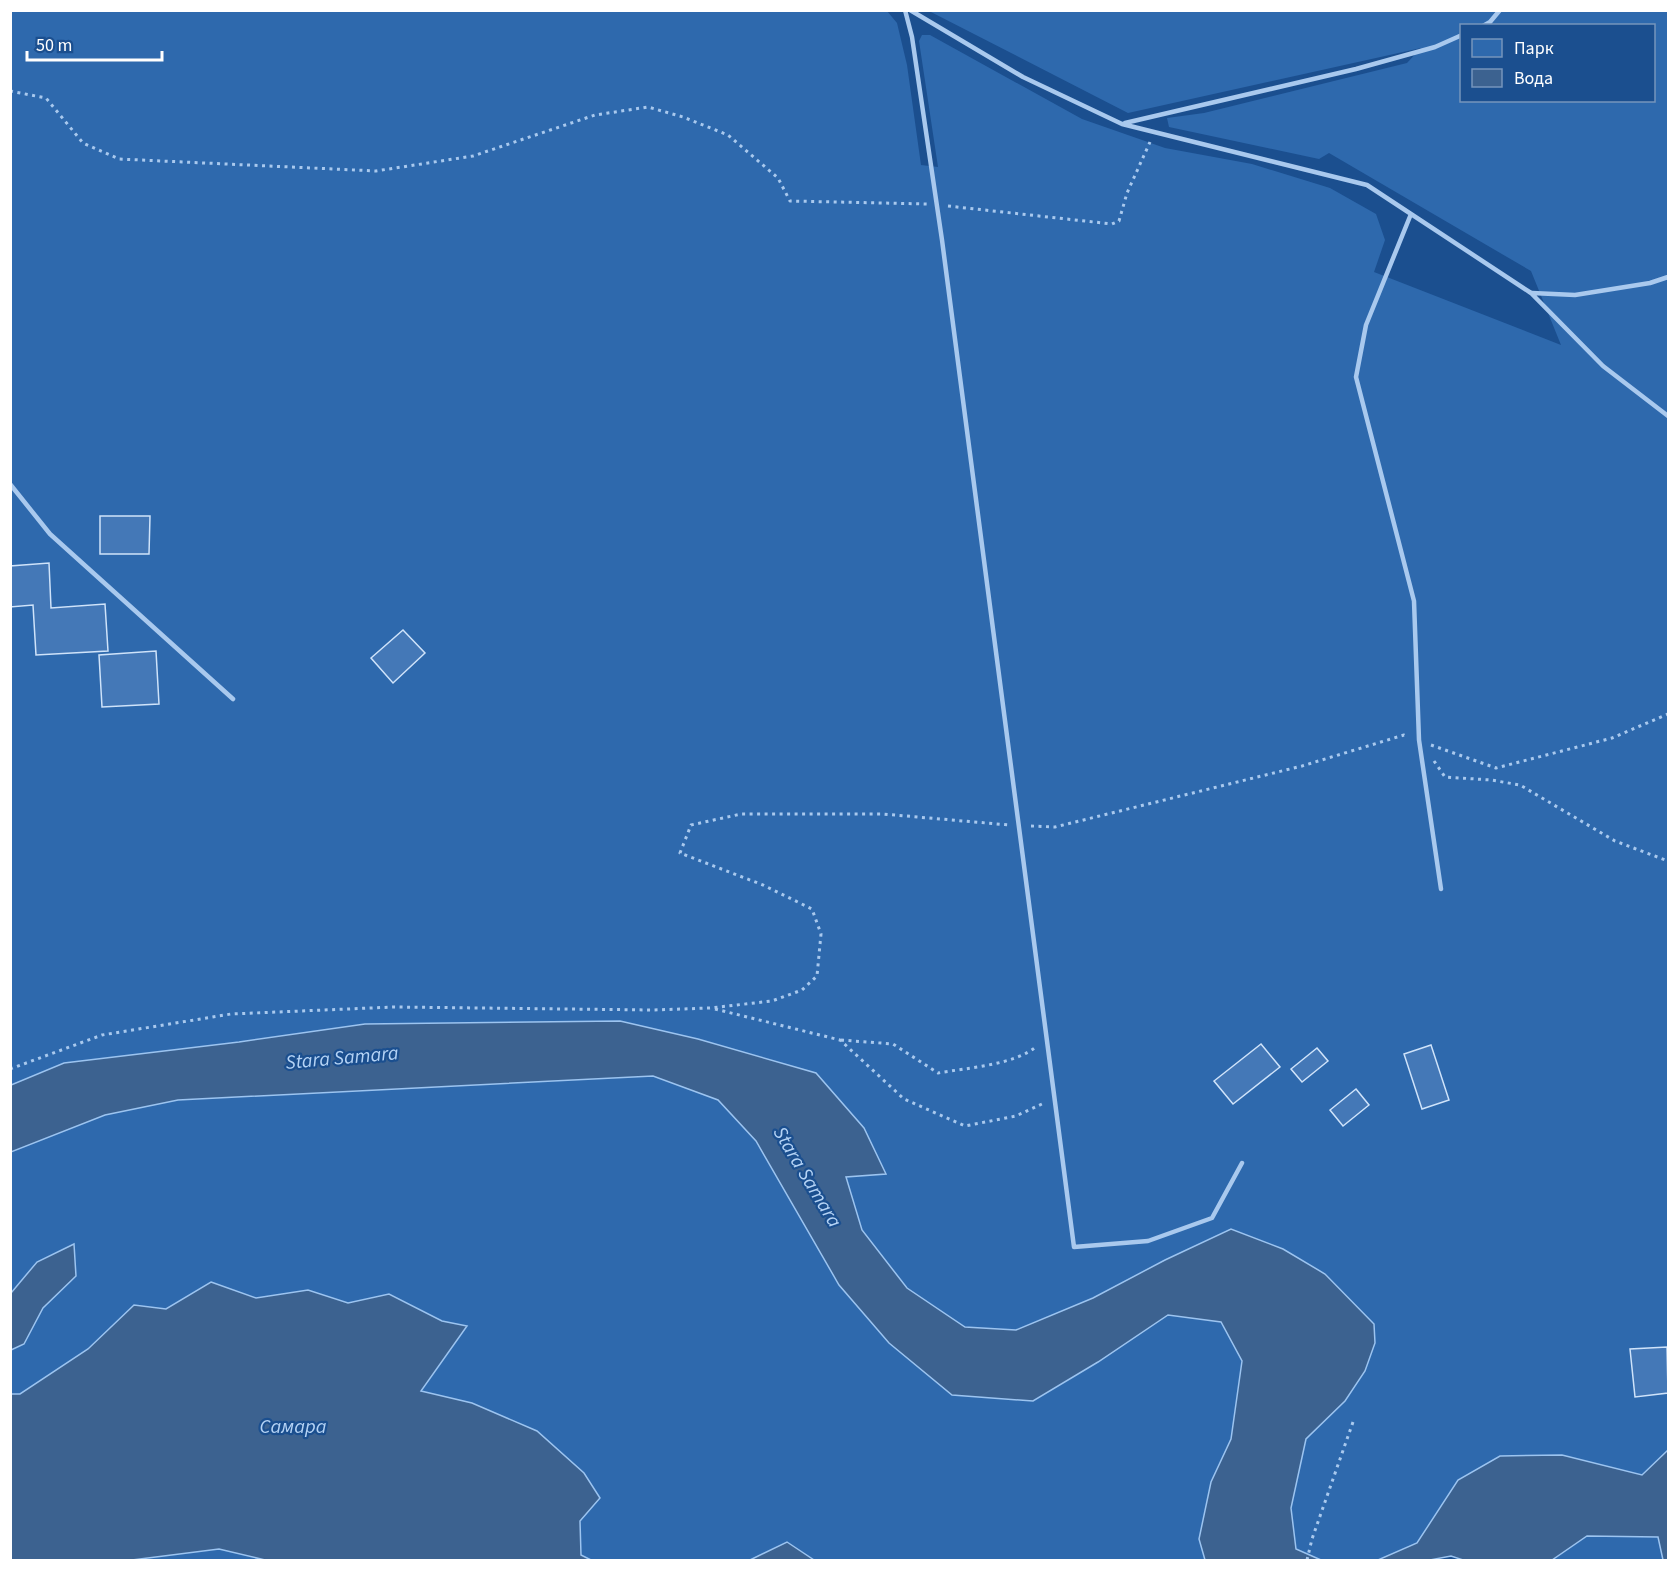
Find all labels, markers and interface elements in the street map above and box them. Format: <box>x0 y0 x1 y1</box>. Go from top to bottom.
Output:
scale bar <box>27 24 162 62</box>
legend <box>1460 24 1655 102</box>
text: 50 m <box>36 33 72 58</box>
text: Парк <box>1514 36 1554 61</box>
text: Вода <box>1514 66 1553 91</box>
water label: Stara Samara <box>284 1039 400 1077</box>
water label: Stara Samara <box>766 1121 848 1233</box>
water label: Самара <box>260 1413 327 1441</box>

